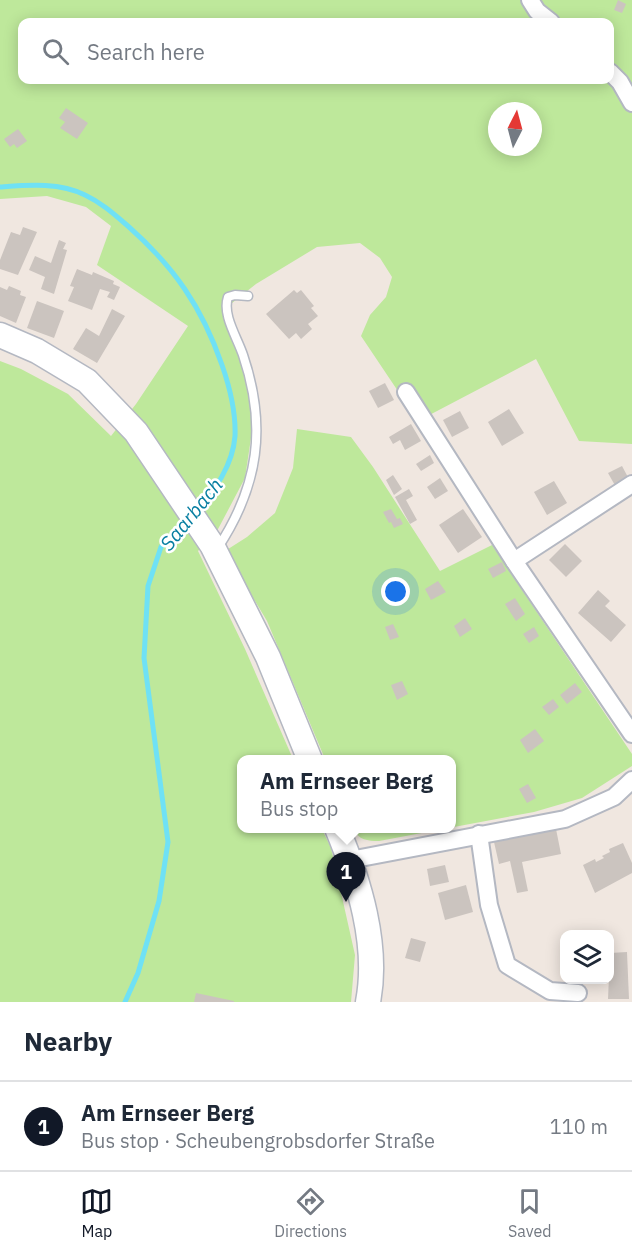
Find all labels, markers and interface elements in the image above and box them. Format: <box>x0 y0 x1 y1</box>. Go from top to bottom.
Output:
search box <box>18 18 614 84</box>
icon: search <box>39 35 72 68</box>
text: Search here <box>87 37 205 66</box>
north arrow <box>488 102 542 156</box>
water label: Saarbach <box>153 472 229 556</box>
your location <box>381 577 410 606</box>
popup <box>237 755 456 833</box>
text: Am Ernseer Berg <box>260 766 433 795</box>
text: Bus stop <box>260 795 338 822</box>
pin: 1 <box>326 852 366 902</box>
map controls <box>560 930 614 984</box>
button: layers <box>560 930 614 984</box>
text: Nearby <box>24 1024 112 1058</box>
text: Am Ernseer Berg <box>81 1098 254 1127</box>
text: 1 <box>38 1113 50 1140</box>
text: 110 m <box>550 1113 608 1140</box>
text: Bus stop · Scheubengrobsdorfer Straße <box>81 1127 435 1154</box>
tab: Map <box>80 1185 113 1241</box>
tab: Directions <box>274 1185 347 1241</box>
tab: Saved <box>508 1185 552 1241</box>

